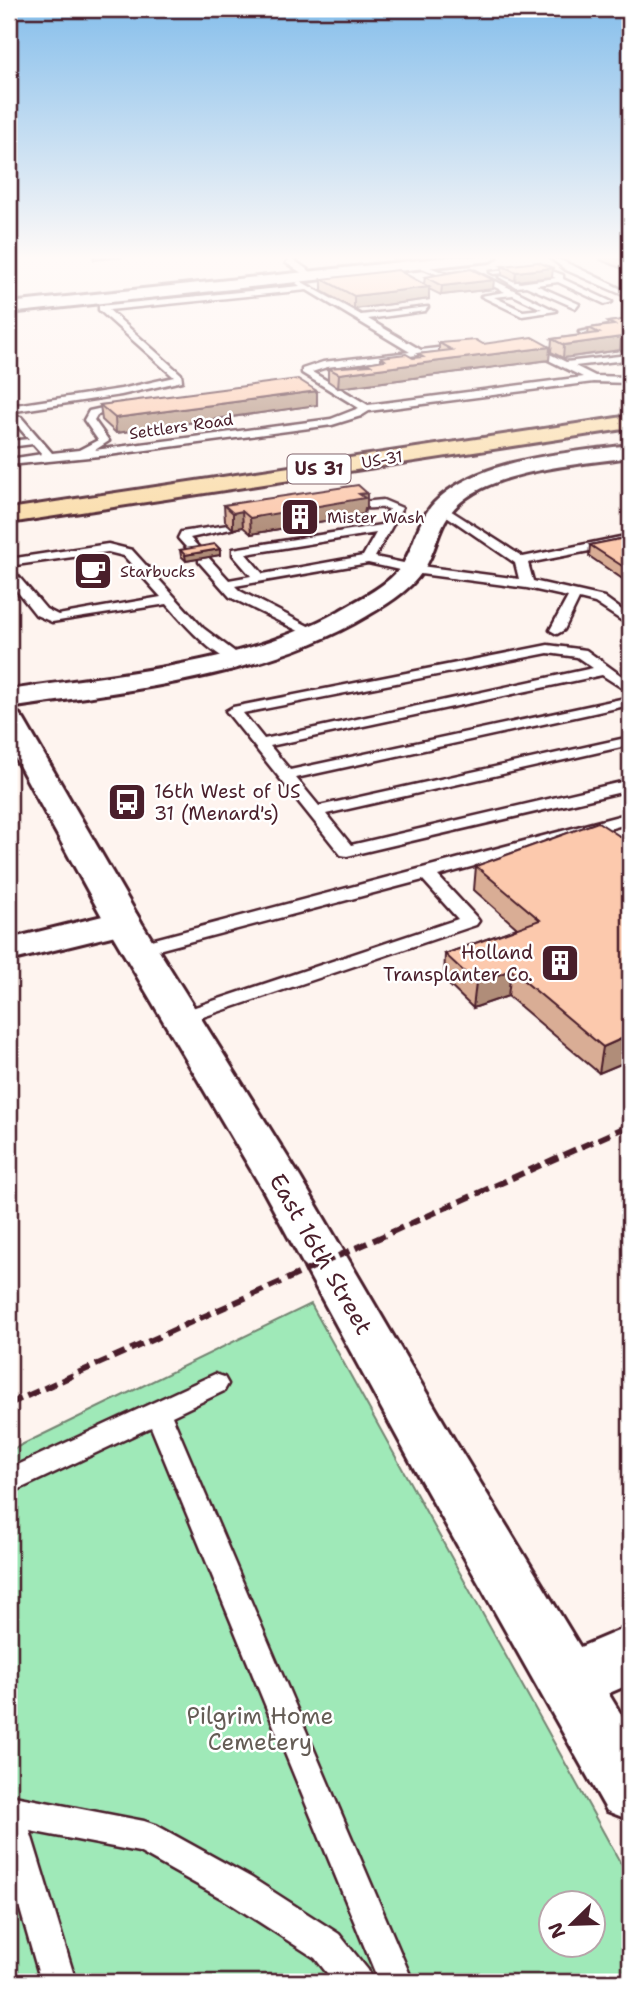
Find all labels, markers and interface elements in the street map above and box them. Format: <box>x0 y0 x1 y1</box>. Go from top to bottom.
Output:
street label: Settlers Road <box>128 409 234 444</box>
street label: US-31 <box>360 446 404 473</box>
road number: US 31 <box>288 454 350 484</box>
building icon: Mister Wash <box>279 496 321 538</box>
place label: Mister Wash <box>327 507 425 528</box>
cafe icon: Starbucks <box>72 550 114 592</box>
place label: Starbucks <box>120 561 196 582</box>
place label: 16th West of US 31 (Menard's) <box>154 779 301 826</box>
bus stop icon: 16th West of US 31 (Menard's) <box>106 781 148 823</box>
place label: Holland Transplanter Co. <box>383 940 533 987</box>
building icon: Holland Transplanter Co. <box>539 942 581 984</box>
street label: East 16th Street <box>263 1168 379 1340</box>
park label: Pilgrim Home Cemetery <box>187 1701 333 1757</box>
north arrow <box>538 1890 608 1960</box>
text: N <box>542 1919 571 1942</box>

